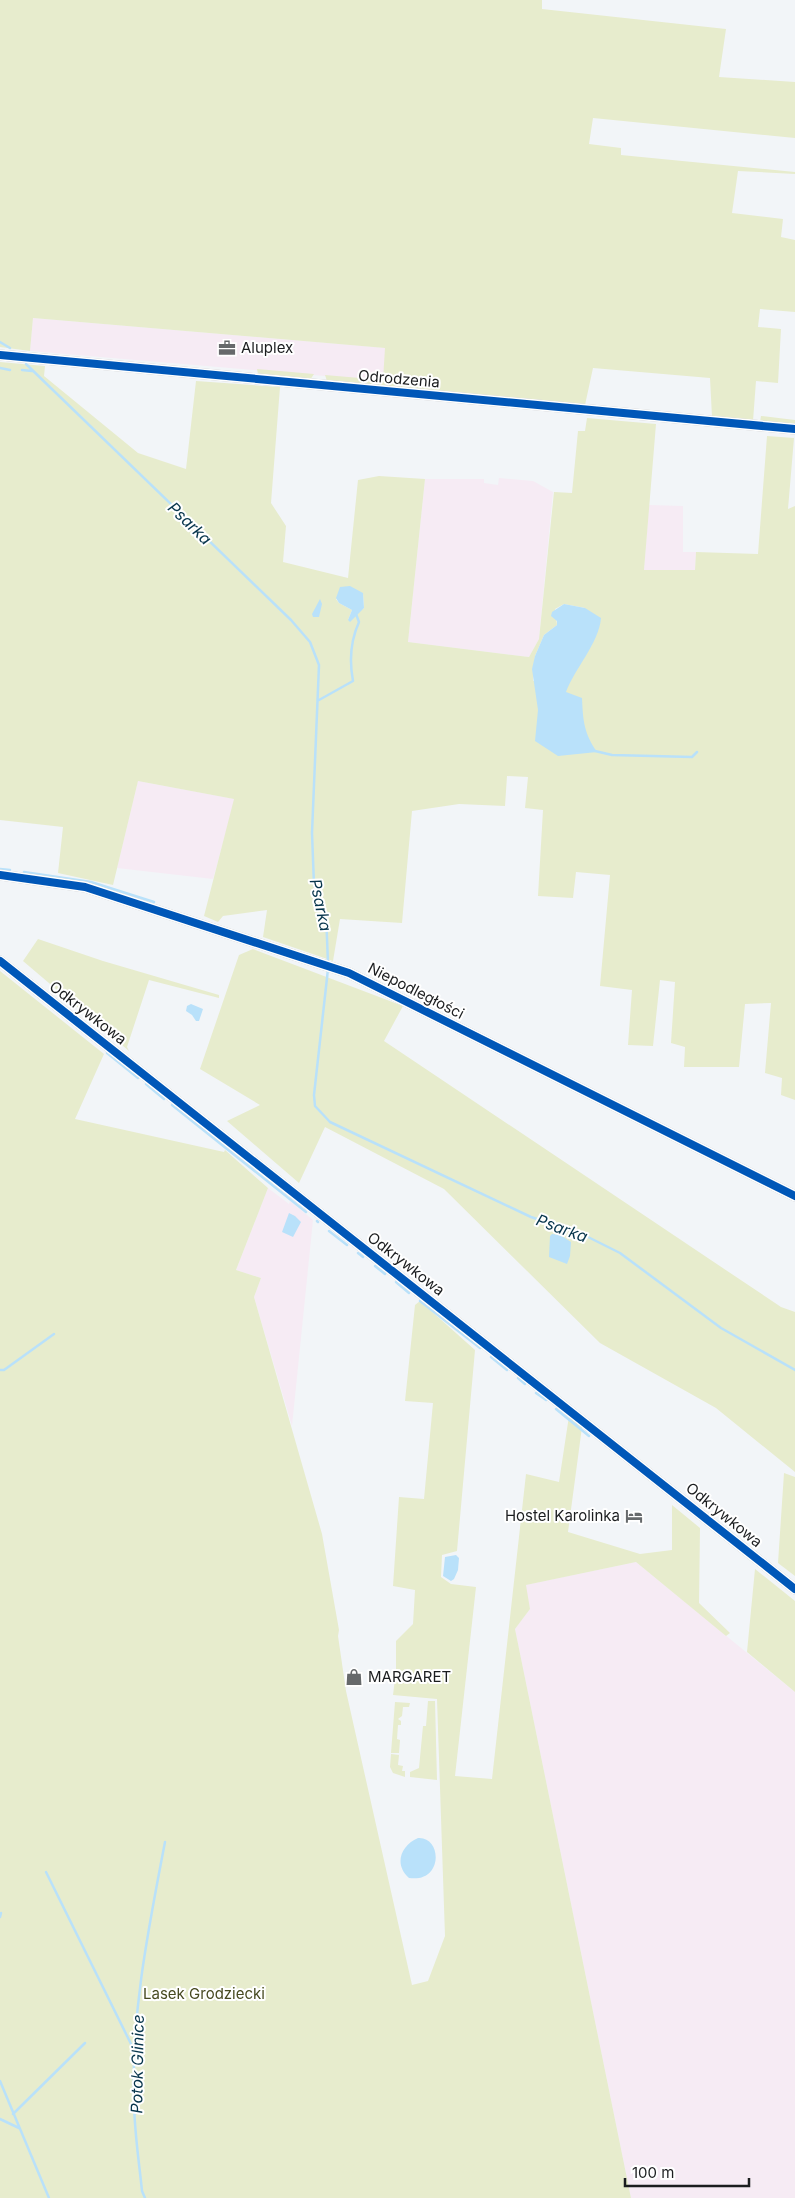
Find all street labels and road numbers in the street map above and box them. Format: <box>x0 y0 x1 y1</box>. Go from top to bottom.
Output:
street label: Odrodzenia <box>357 365 441 392</box>
street label: Niepodległości <box>365 958 467 1023</box>
street label: Odkrywkowa <box>46 977 131 1049</box>
street label: Odkrywkowa <box>364 1228 449 1300</box>
street label: Odkrywkowa <box>682 1478 766 1551</box>

